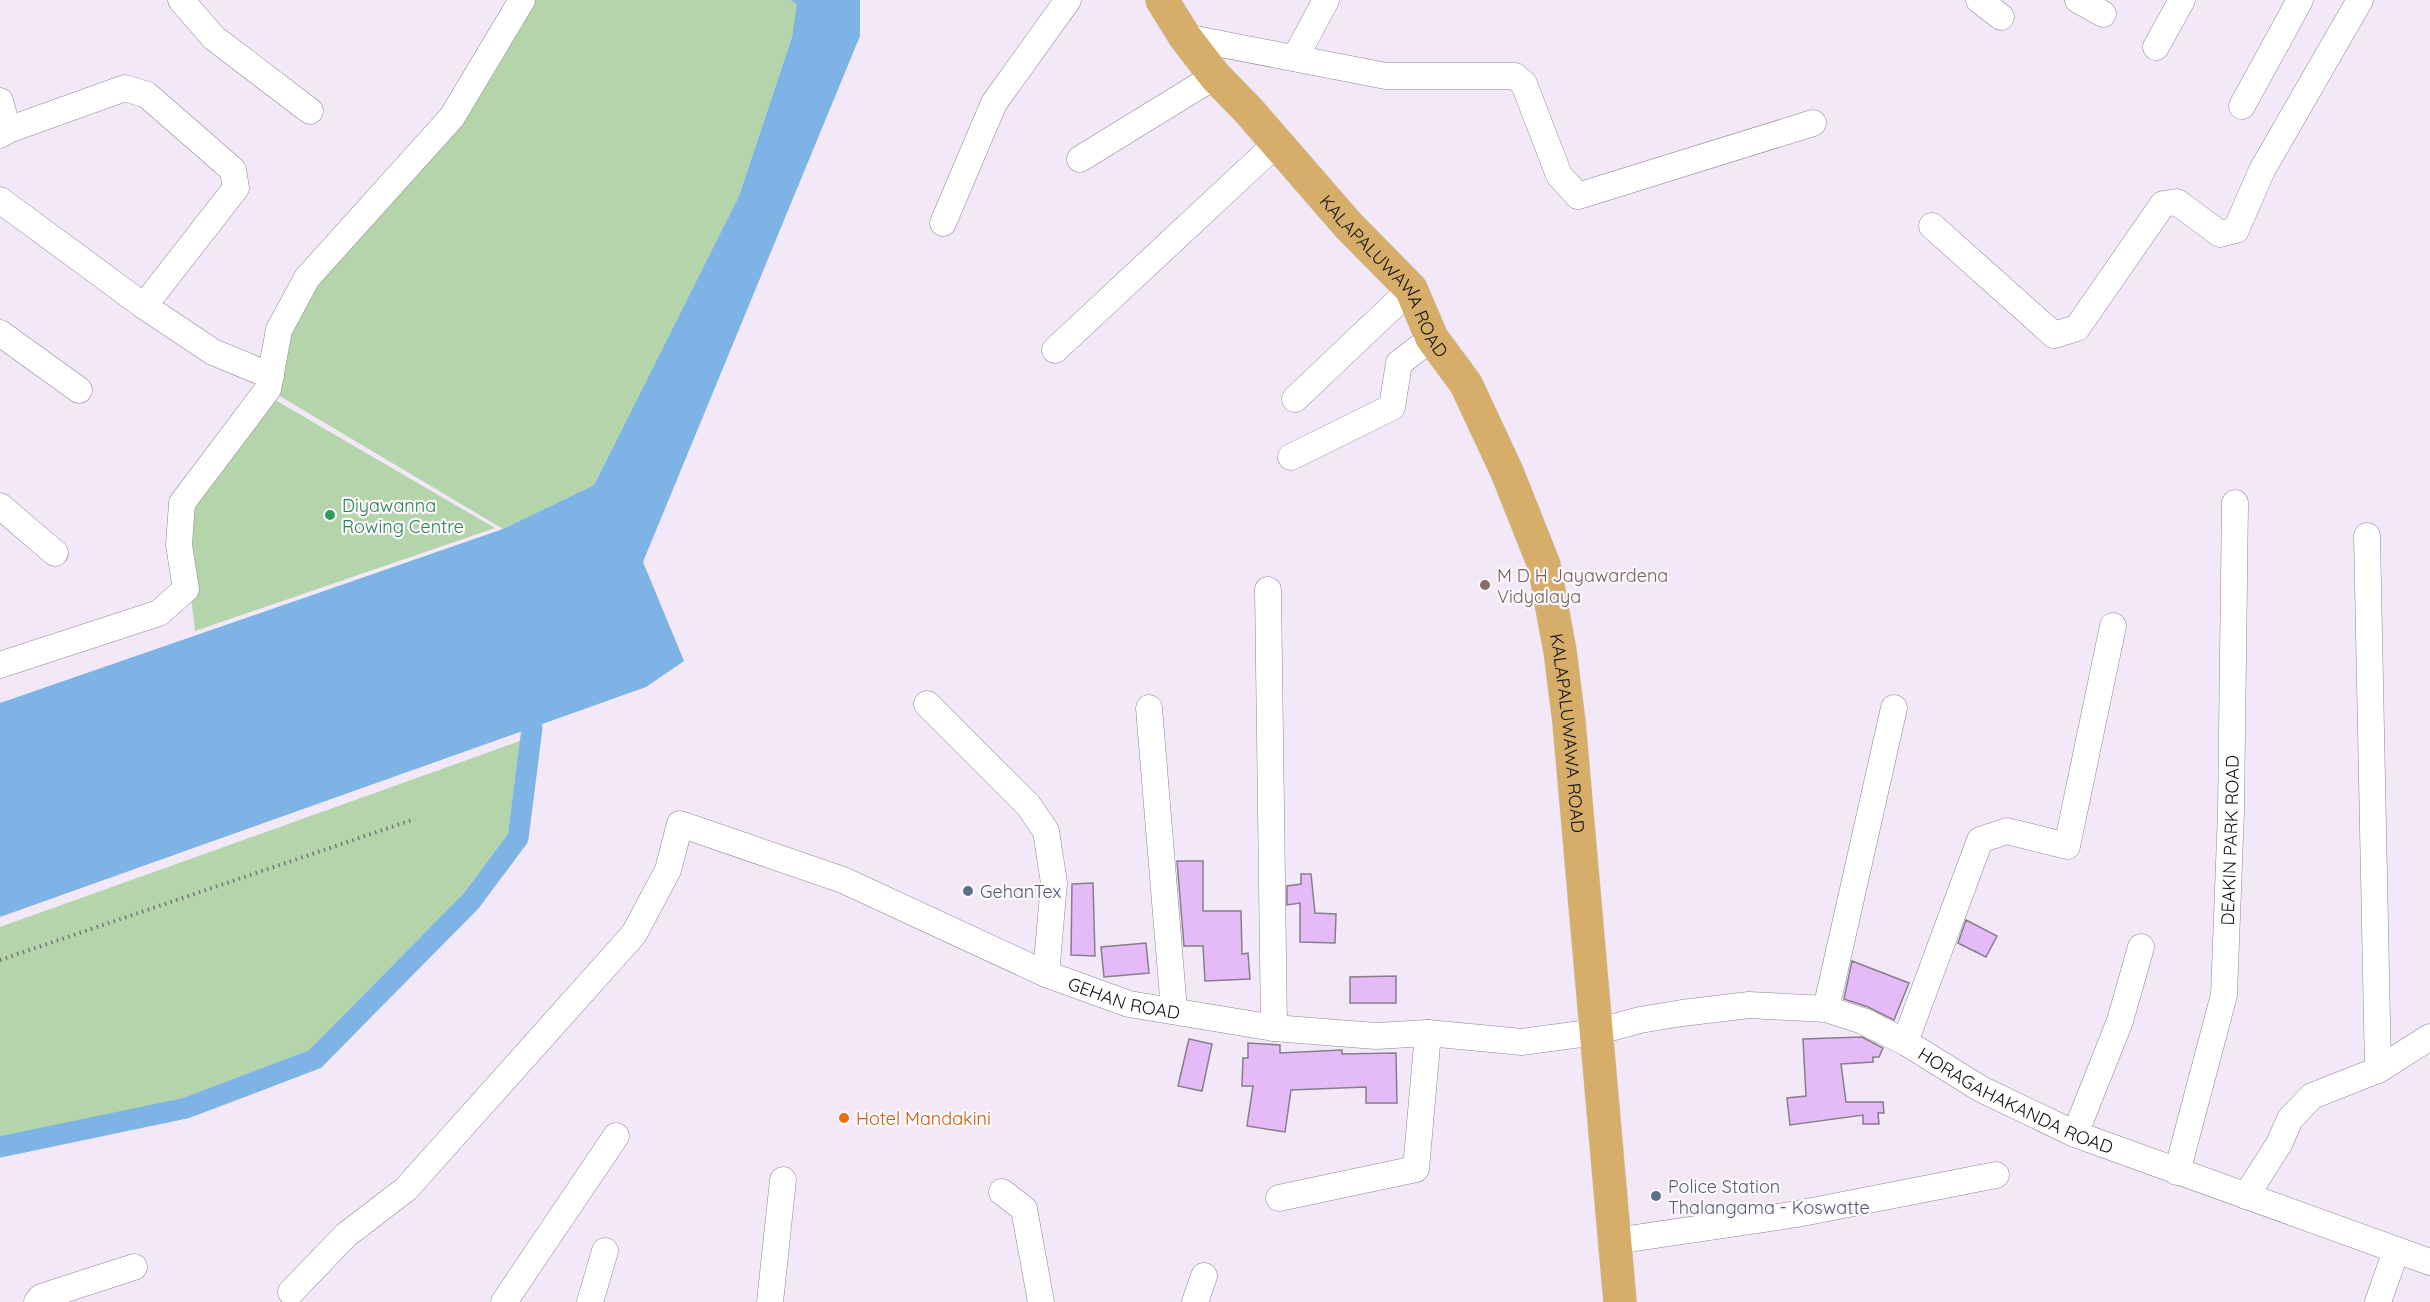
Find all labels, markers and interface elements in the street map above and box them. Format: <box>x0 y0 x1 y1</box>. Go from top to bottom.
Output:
street label: KALAPALUWAWA ROAD <box>1315 190 1454 362</box>
place label: Diyawanna Rowing Centre <box>342 494 464 538</box>
marker: Diyawanna Rowing Centre <box>323 508 337 522</box>
place label: M D H Jayawardena Vidyalaya <box>1497 564 1668 608</box>
marker: M D H Jayawardena Vidyalaya <box>1478 578 1492 592</box>
street label: KALAPALUWAWA ROAD <box>1545 631 1590 834</box>
street label: DEAKIN PARK ROAD <box>2215 755 2243 926</box>
place label: GehanTex <box>980 880 1061 903</box>
marker: GehanTex <box>961 884 975 898</box>
street label: GEHAN ROAD <box>1065 971 1182 1024</box>
street label: HORAGAHAKANDA ROAD <box>1914 1042 2117 1158</box>
place label: Hotel Mandakini <box>856 1107 991 1130</box>
marker: Hotel Mandakini <box>837 1111 851 1125</box>
place label: Police Station Thalangama - Koswatte <box>1668 1175 1870 1219</box>
marker: Police Station Thalangama - Koswatte <box>1649 1189 1663 1203</box>

